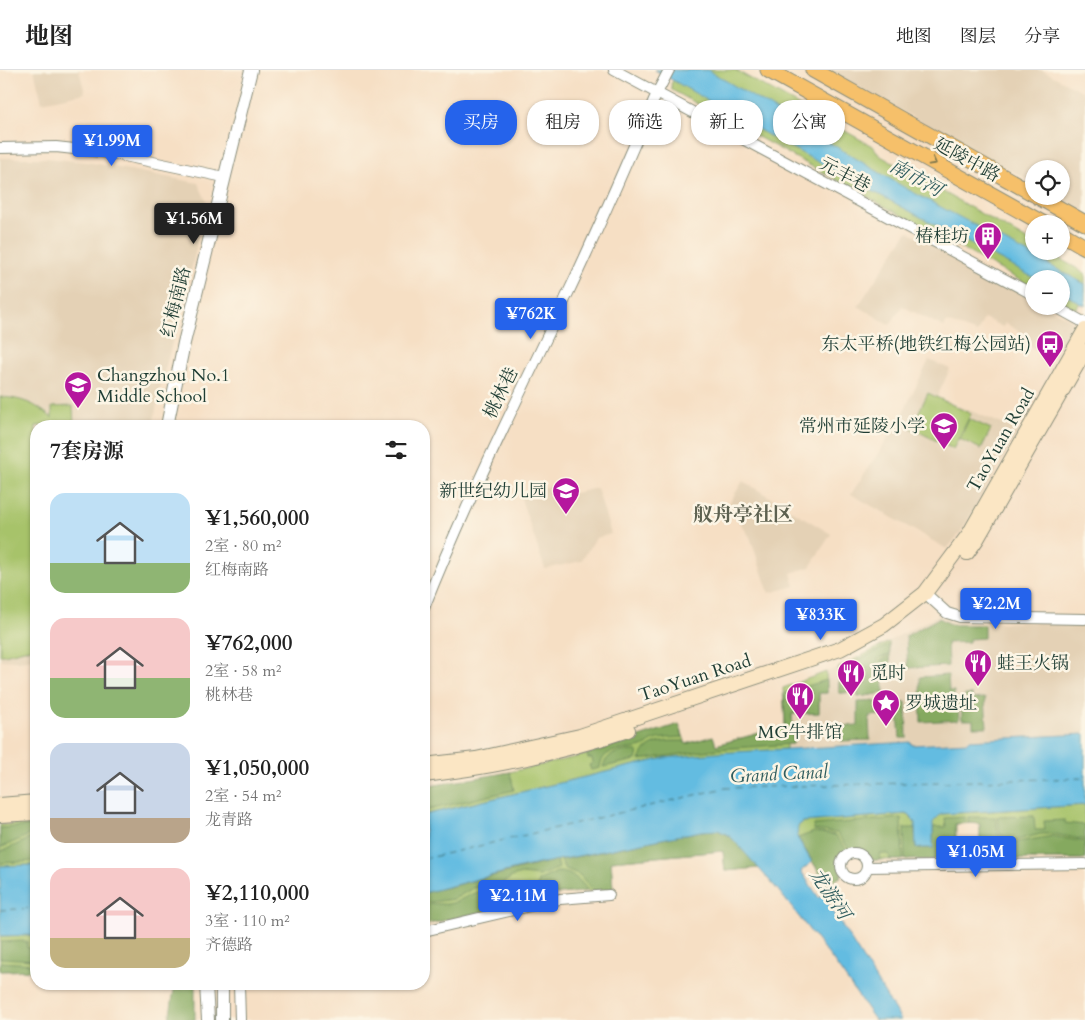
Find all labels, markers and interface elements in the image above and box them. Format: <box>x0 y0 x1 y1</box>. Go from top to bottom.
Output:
text: 地图 <box>25 20 73 53</box>
text: 地图 <box>896 24 932 49</box>
text: 图层 <box>960 24 996 49</box>
text: 分享 <box>1024 24 1060 49</box>
chip: 买房 <box>445 100 517 145</box>
chip: 租房 <box>527 100 599 145</box>
chip: 筛选 <box>609 100 681 145</box>
chip: 新上 <box>691 100 763 145</box>
chip: 公寓 <box>773 100 845 145</box>
pin: ¥1.99M <box>71 124 153 167</box>
text: ¥1.99M <box>83 130 141 152</box>
street label: 延陵中路 <box>929 132 1005 188</box>
street label: 元丰巷 <box>815 151 875 199</box>
water label: 南市河 <box>885 153 950 205</box>
one-way arrow <box>927 156 936 166</box>
map controls <box>1025 160 1070 315</box>
button: locate <box>1025 160 1070 205</box>
pin: ¥1.56M <box>153 202 235 245</box>
text: ¥1.56M <box>165 208 223 230</box>
button: + <box>1025 215 1070 260</box>
building icon: 椿桂坊 <box>973 221 1003 260</box>
place label: 椿桂坊 <box>915 224 969 249</box>
street label: 红梅南路 <box>155 264 197 340</box>
button: − <box>1025 270 1070 315</box>
pin: ¥762K <box>496 298 566 340</box>
text: ¥762K <box>506 303 556 325</box>
bus stop icon: 东太平桥(地铁红梅公园站) <box>1035 329 1065 368</box>
place label: 东太平桥(地铁红梅公园站) <box>822 332 1031 357</box>
place label: Changzhou No.1 Middle School <box>97 363 230 409</box>
street label: 桃林巷 <box>478 363 524 423</box>
school or university icon: Changzhou No.1 Middle School <box>63 370 93 409</box>
street label: TaoYuan Road <box>961 383 1041 497</box>
school or university icon: 常州市延陵小学 <box>929 411 959 450</box>
place label: 常州市延陵小学 <box>799 414 925 439</box>
icon: filters <box>382 436 410 464</box>
text: 7套房源 <box>50 437 124 466</box>
school or university icon: 新世纪幼儿园 <box>551 476 581 515</box>
place label: 新世纪幼儿园 <box>439 479 547 504</box>
district label: 舣舟亭社区 <box>693 501 793 528</box>
text: ¥1,560,000 <box>205 504 309 533</box>
icon: home <box>90 513 150 573</box>
text: 2室 · 80 m² <box>205 535 281 557</box>
text: 红梅南路 <box>205 559 269 581</box>
pin: ¥2.2M <box>961 588 1031 630</box>
text: ¥2.2M <box>971 593 1021 615</box>
pin: ¥833K <box>786 598 856 641</box>
text: ¥833K <box>796 604 846 626</box>
text: ¥762,000 <box>205 629 292 658</box>
icon: home <box>90 638 150 698</box>
street label: TaoYuan Road <box>636 648 755 708</box>
restaurant icon: 蛙王火锅 <box>963 648 993 687</box>
place label: 蛙王火锅 <box>997 651 1069 676</box>
restaurant icon: 觅时 <box>836 658 866 697</box>
text: 2室 · 58 m² <box>205 660 281 682</box>
place label: 觅时 <box>870 661 906 686</box>
restaurant icon: MG牛排馆 <box>785 681 815 720</box>
text: 桃林巷 <box>205 684 253 706</box>
place icon: 罗城遗址 <box>871 688 901 727</box>
place label: 罗城遗址 <box>905 691 977 716</box>
place label: MG牛排馆 <box>757 720 843 745</box>
text: ¥1,050,000 <box>205 754 309 783</box>
water label: Grand Canal <box>729 758 829 790</box>
icon: home <box>90 763 150 823</box>
text: 2室 · 54 m² <box>205 785 281 807</box>
text: 龙青路 <box>205 809 253 831</box>
pin: ¥1.05M <box>935 836 1017 878</box>
text: ¥1.05M <box>947 841 1005 863</box>
water label: 龙游河 <box>803 863 858 927</box>
text: ¥2,110,000 <box>205 879 309 908</box>
pin: ¥2.11M <box>477 880 559 922</box>
text: ¥2.11M <box>489 885 547 907</box>
icon: home <box>90 888 150 948</box>
text: 3室 · 110 m² <box>205 910 290 932</box>
text: 齐德路 <box>205 934 253 956</box>

